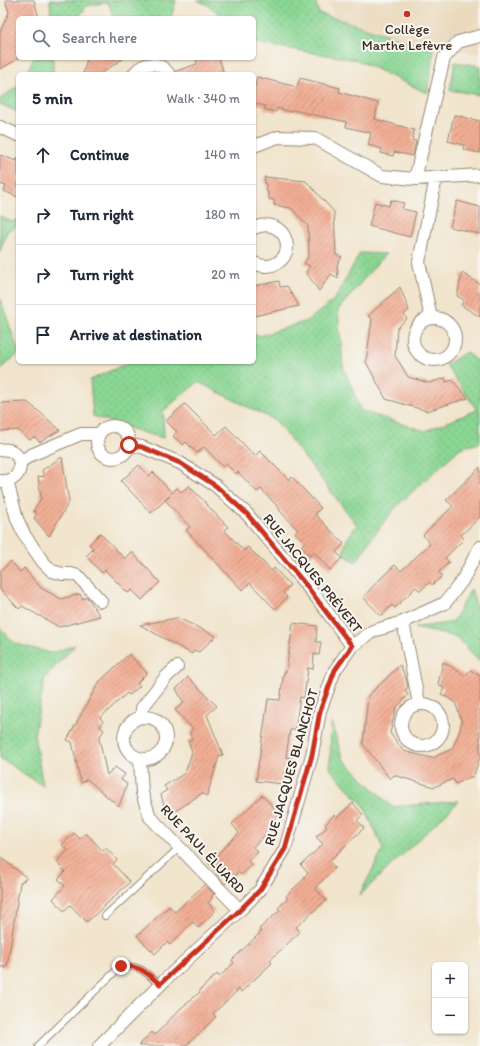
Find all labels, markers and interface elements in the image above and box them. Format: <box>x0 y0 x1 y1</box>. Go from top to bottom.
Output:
marker: Collège Marthe Lefèvre <box>402 9 412 19</box>
search box <box>16 16 256 60</box>
place label: Collège Marthe Lefèvre <box>362 21 453 54</box>
icon: search <box>30 27 52 49</box>
text: Search here <box>62 29 137 47</box>
text: 5 min <box>32 88 72 108</box>
text: Walk · 340 m <box>167 91 240 106</box>
icon: ahead <box>32 144 54 166</box>
text: Continue <box>70 146 129 164</box>
text: 140 m <box>204 147 240 162</box>
icon: right <box>32 204 54 226</box>
text: Turn right <box>70 206 134 224</box>
text: 180 m <box>205 207 240 222</box>
icon: right <box>32 264 54 286</box>
text: Turn right <box>70 266 134 284</box>
text: 20 m <box>211 267 240 282</box>
icon: arrive <box>32 324 54 346</box>
text: Arrive at destination <box>70 326 202 344</box>
route start <box>120 436 138 454</box>
street label: RUE JACQUES PRÉVERT <box>259 510 366 636</box>
street label: RUE JACQUES BLANCHOT <box>261 686 322 848</box>
street label: RUE PAUL ÉLUARD <box>157 801 248 898</box>
route end <box>112 957 130 975</box>
map controls <box>432 962 468 1034</box>
button: + <box>432 962 468 998</box>
button: − <box>432 998 468 1034</box>

